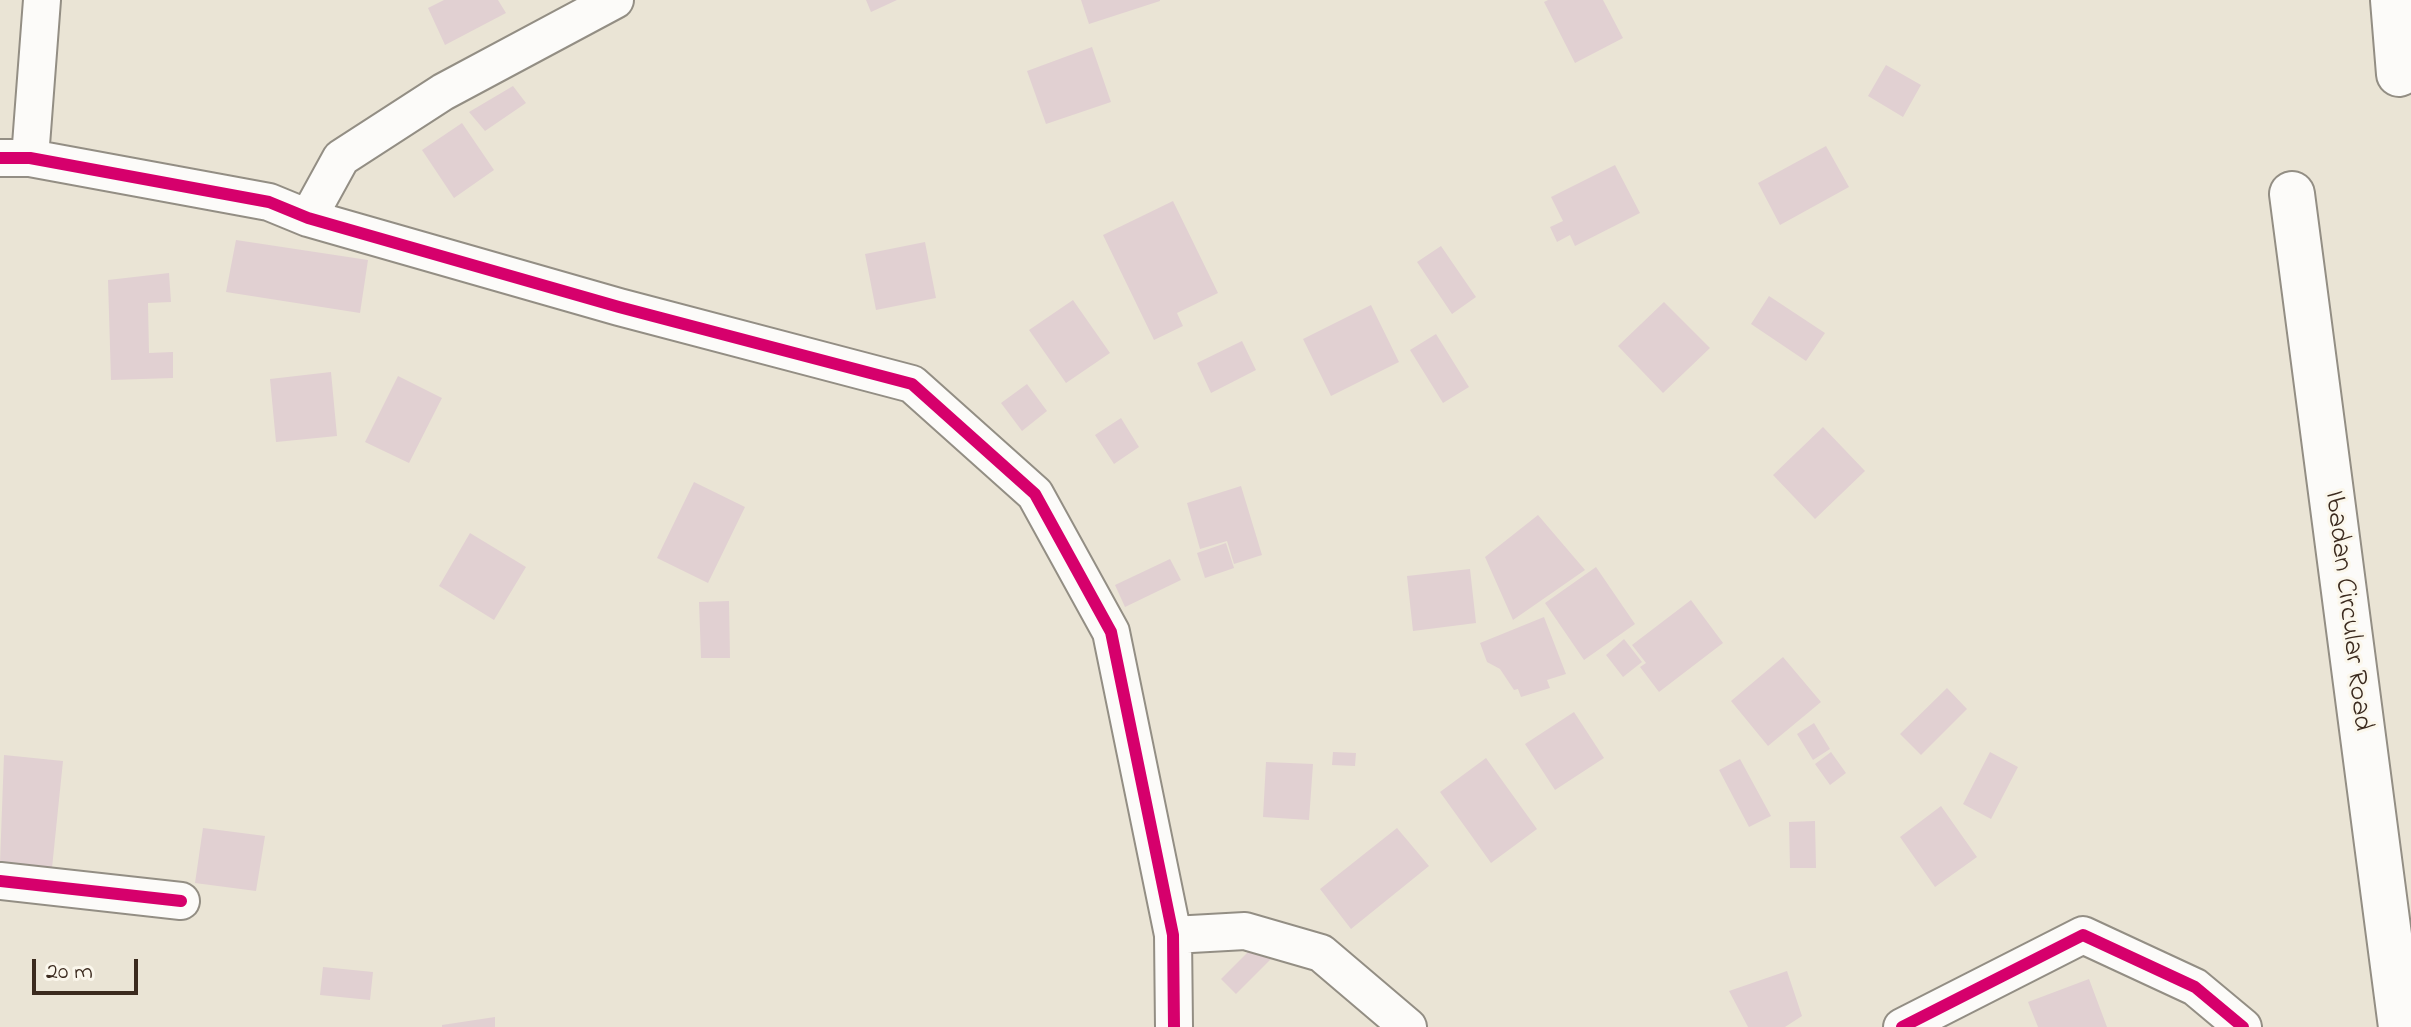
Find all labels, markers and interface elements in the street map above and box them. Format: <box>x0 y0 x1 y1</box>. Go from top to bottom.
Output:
street label: Ibadan Circular Road <box>2315 489 2377 733</box>
scale bar <box>36 943 142 993</box>
text: 20 m <box>46 955 93 990</box>

